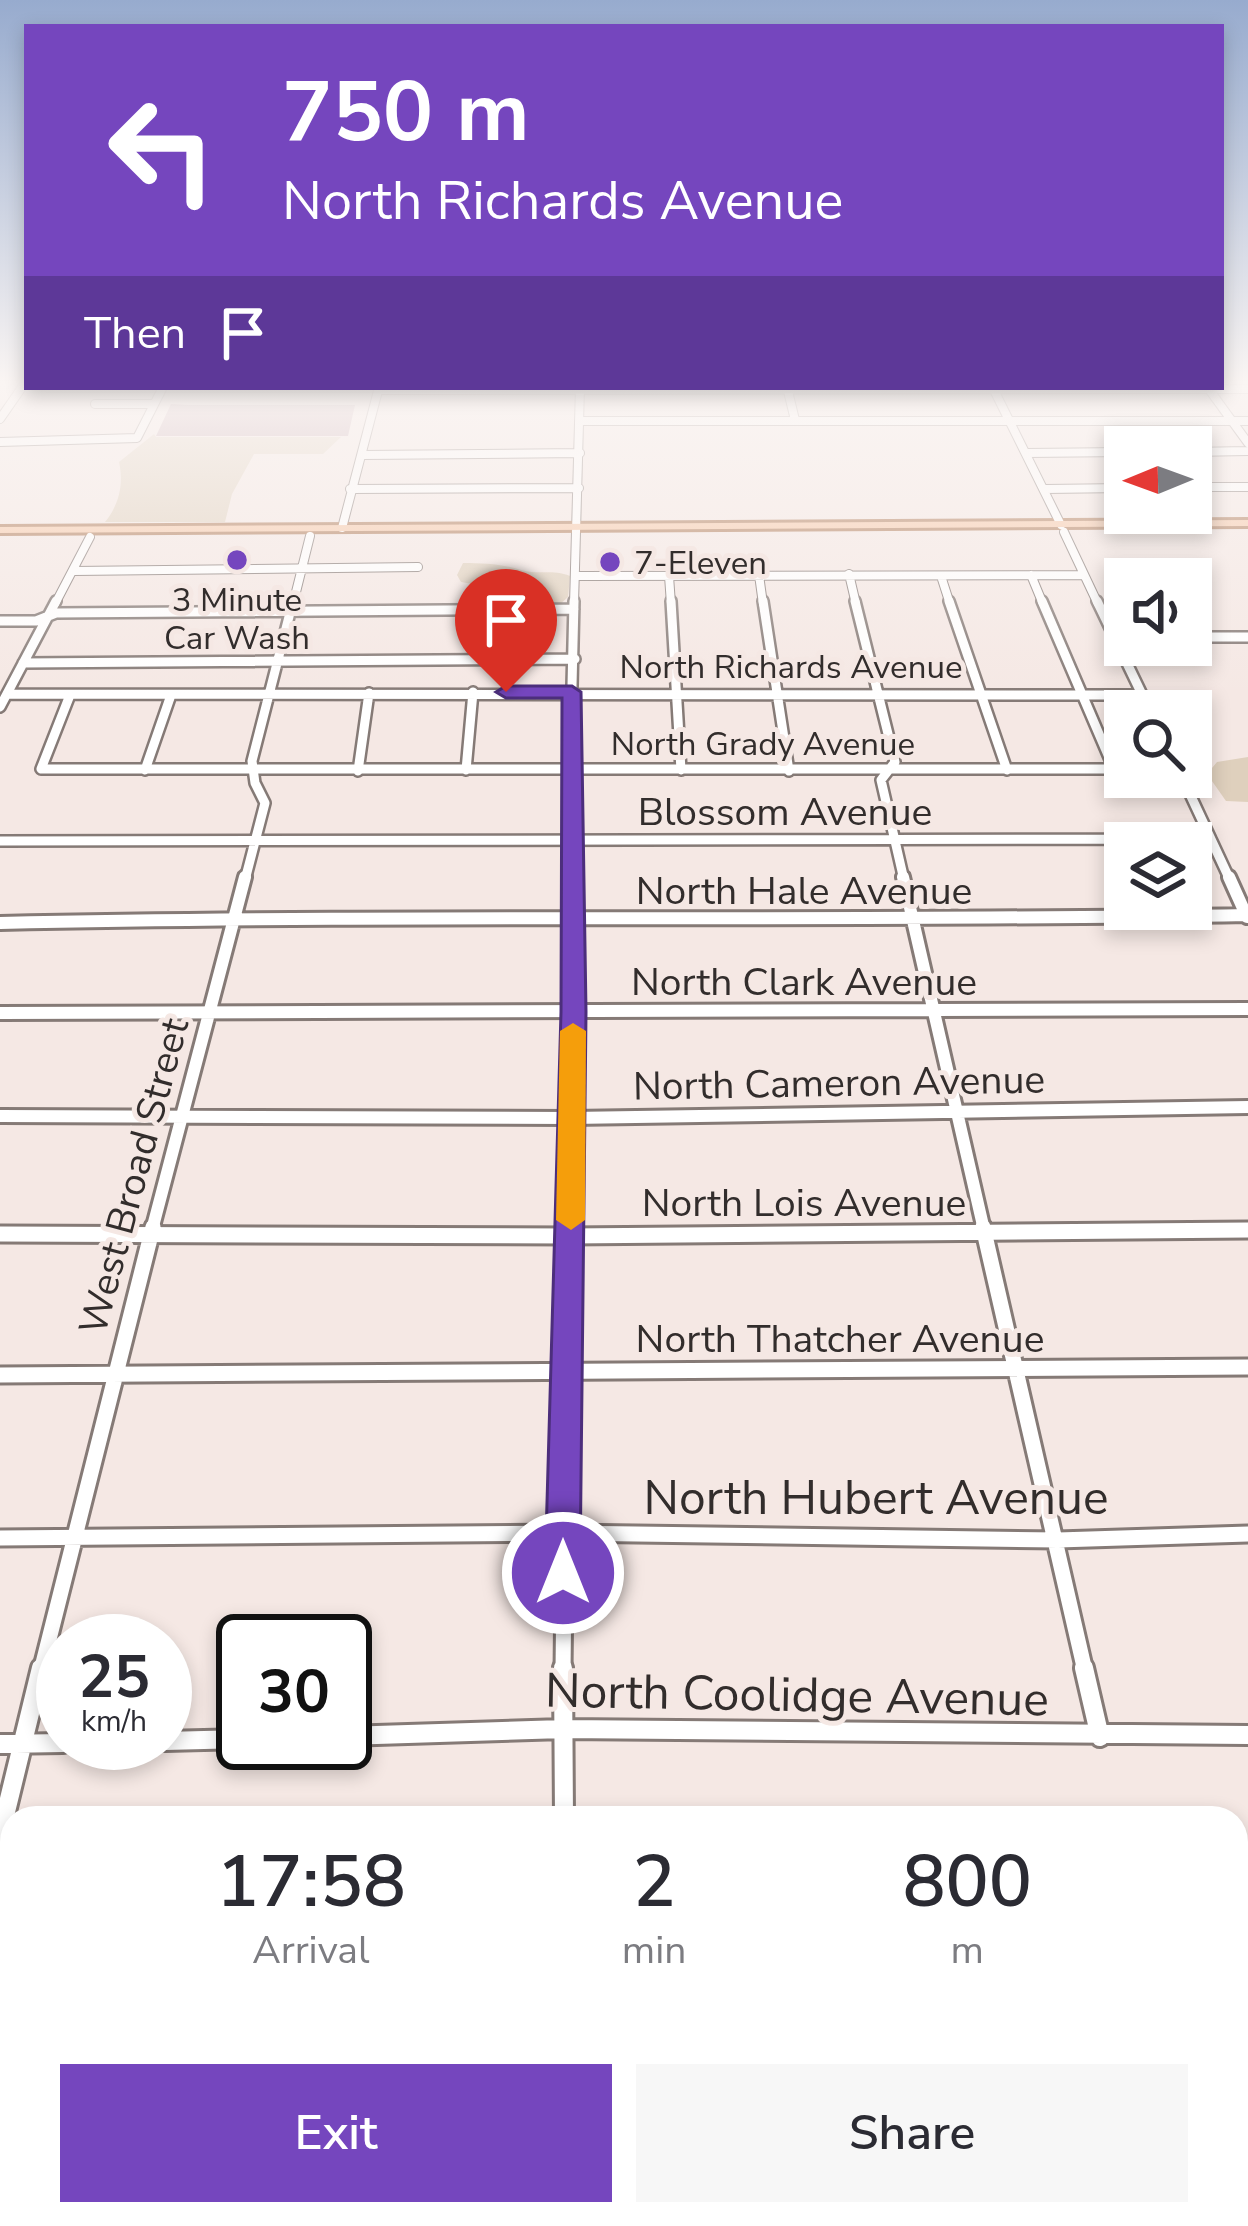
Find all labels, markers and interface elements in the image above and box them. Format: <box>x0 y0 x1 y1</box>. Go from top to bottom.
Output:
text: 750 m <box>282 55 530 170</box>
icon: left <box>84 72 240 228</box>
text: North Richards Avenue <box>282 164 843 238</box>
icon: arrive <box>210 300 276 366</box>
text: Then <box>84 303 186 364</box>
north arrow <box>1104 426 1212 534</box>
map controls <box>1104 426 1212 930</box>
place label: 7-Eleven <box>634 541 767 586</box>
marker: 3 Minute Car Wash <box>224 547 250 573</box>
marker: 7-Eleven <box>597 549 623 575</box>
button: sound <box>1104 558 1212 666</box>
pin <box>455 569 557 692</box>
place label: 3 Minute Car Wash <box>164 578 310 661</box>
icon: arrive <box>473 587 539 653</box>
street label: North Richards Avenue <box>620 645 962 690</box>
button: search <box>1104 690 1212 798</box>
street label: North Grady Avenue <box>611 722 915 767</box>
street label: Blossom Avenue <box>638 786 932 839</box>
button: layers <box>1104 822 1212 930</box>
street label: North Hale Avenue <box>636 865 972 918</box>
street label: North Clark Avenue <box>631 956 977 1009</box>
street label: West Broad Street <box>67 1012 202 1340</box>
street label: North Cameron Avenue <box>633 1053 1045 1114</box>
street label: North Lois Avenue <box>642 1177 966 1230</box>
street label: North Thatcher Avenue <box>636 1313 1044 1366</box>
street label: North Hubert Avenue <box>644 1465 1108 1531</box>
position arrow <box>500 1510 626 1636</box>
speed limit sign: 30 <box>216 1614 372 1770</box>
text: 25 <box>78 1636 150 1718</box>
street label: North Coolidge Avenue <box>545 1658 1049 1732</box>
text: km/h <box>81 1701 147 1742</box>
text: 17:58 <box>216 1833 406 1931</box>
text: 2 <box>633 1833 676 1931</box>
text: 800 <box>902 1833 1032 1931</box>
text: Arrival <box>252 1924 370 1977</box>
text: min <box>622 1924 686 1977</box>
text: m <box>950 1924 984 1977</box>
button: Exit <box>60 2064 612 2202</box>
button: Share <box>636 2064 1188 2202</box>

